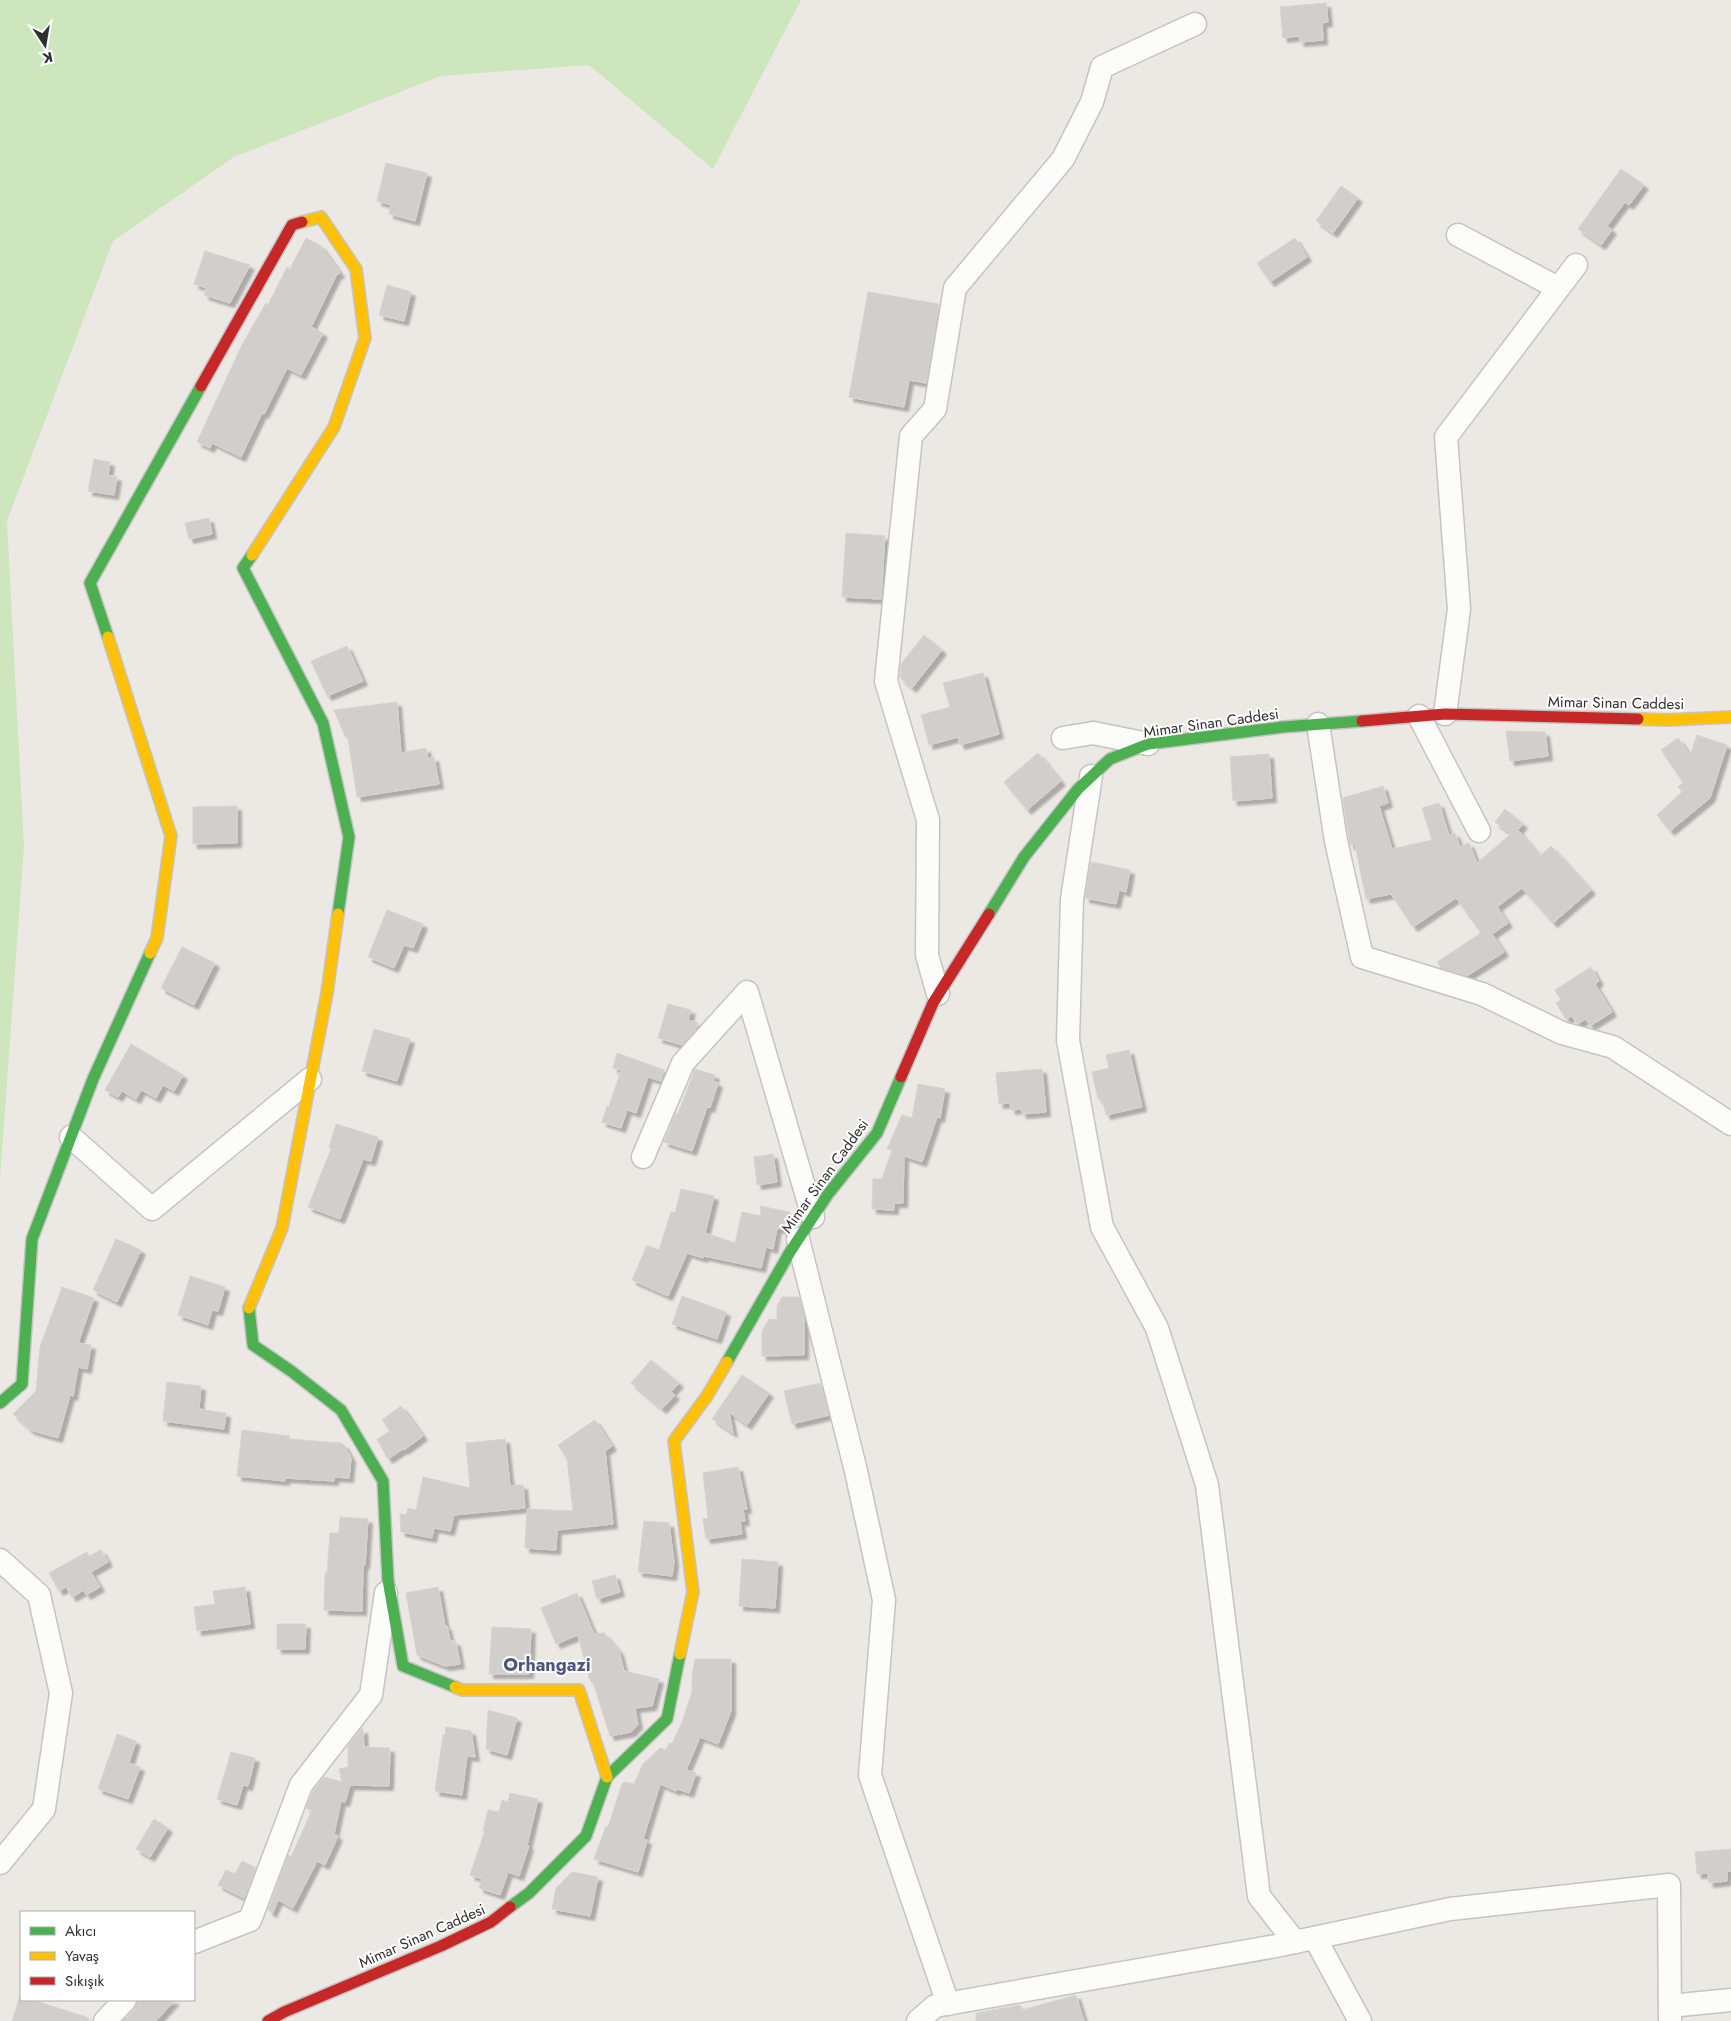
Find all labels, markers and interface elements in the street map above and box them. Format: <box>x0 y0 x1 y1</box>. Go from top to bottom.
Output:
north arrow <box>20 20 70 70</box>
text: K <box>41 47 55 69</box>
street label: Mimar Sinan Caddesi <box>1548 691 1684 715</box>
street label: Mimar Sinan Caddesi <box>1142 703 1280 743</box>
street label: Mimar Sinan Caddesi <box>776 1114 874 1238</box>
district label: Orhangazi <box>503 1652 591 1678</box>
street label: Mimar Sinan Caddesi <box>355 1898 489 1974</box>
legend <box>20 1911 195 2001</box>
text: Akıcı <box>65 1920 96 1942</box>
text: Yavaş <box>65 1945 99 1967</box>
text: Sıkışık <box>65 1970 105 1992</box>

